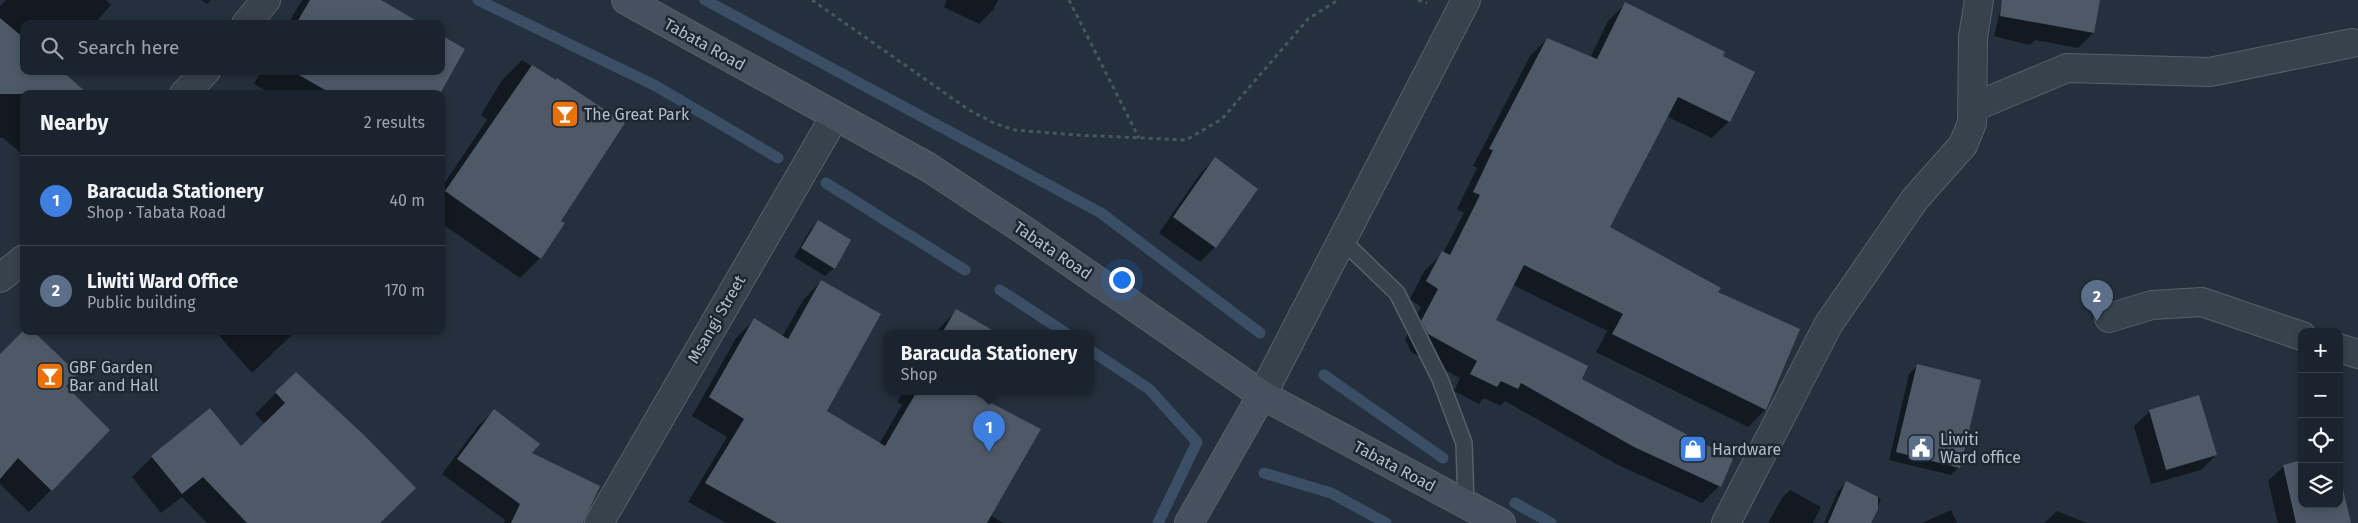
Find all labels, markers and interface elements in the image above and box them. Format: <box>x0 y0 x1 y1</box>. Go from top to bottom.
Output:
street label: Tabata Road <box>661 14 749 74</box>
search box <box>20 20 445 75</box>
icon: search <box>38 34 66 62</box>
text: Search here <box>78 36 179 59</box>
bar icon: The Great Park <box>550 99 580 129</box>
place label: The Great Park <box>584 105 690 124</box>
text: Nearby <box>40 110 108 136</box>
text: 2 results <box>364 113 425 132</box>
text: Baracuda Stationery <box>87 180 264 203</box>
text: 1 <box>52 191 60 210</box>
text: 40 m <box>390 191 425 210</box>
text: Shop · Tabata Road <box>87 203 226 222</box>
street label: Tabata Road <box>1010 217 1095 283</box>
your location <box>1109 267 1135 293</box>
text: Liwiti Ward Office <box>87 270 238 293</box>
street label: Msangi Street <box>684 272 749 367</box>
pin: 2 <box>2081 280 2113 321</box>
text: 2 <box>52 281 60 300</box>
text: 170 m <box>384 281 425 300</box>
text: Public building <box>87 293 195 312</box>
map controls <box>2298 328 2343 508</box>
button: + <box>2298 328 2343 373</box>
popup <box>884 330 1094 395</box>
text: Baracuda Stationery <box>901 342 1077 365</box>
place label: GBF Garden Bar and Hall <box>69 358 159 395</box>
bar icon: GBF Garden Bar and Hall <box>35 361 65 391</box>
text: Shop <box>901 365 938 384</box>
button: − <box>2298 373 2343 418</box>
pin: 1 <box>973 411 1005 452</box>
button: locate <box>2298 418 2343 463</box>
place label: Liwiti Ward office <box>1940 430 2021 467</box>
public building icon: Liwiti Ward office <box>1906 433 1936 463</box>
shop icon: Hardware <box>1678 434 1708 464</box>
street label: Tabata Road <box>1351 437 1439 496</box>
place label: Hardware <box>1712 440 1781 459</box>
button: layers <box>2298 463 2343 508</box>

